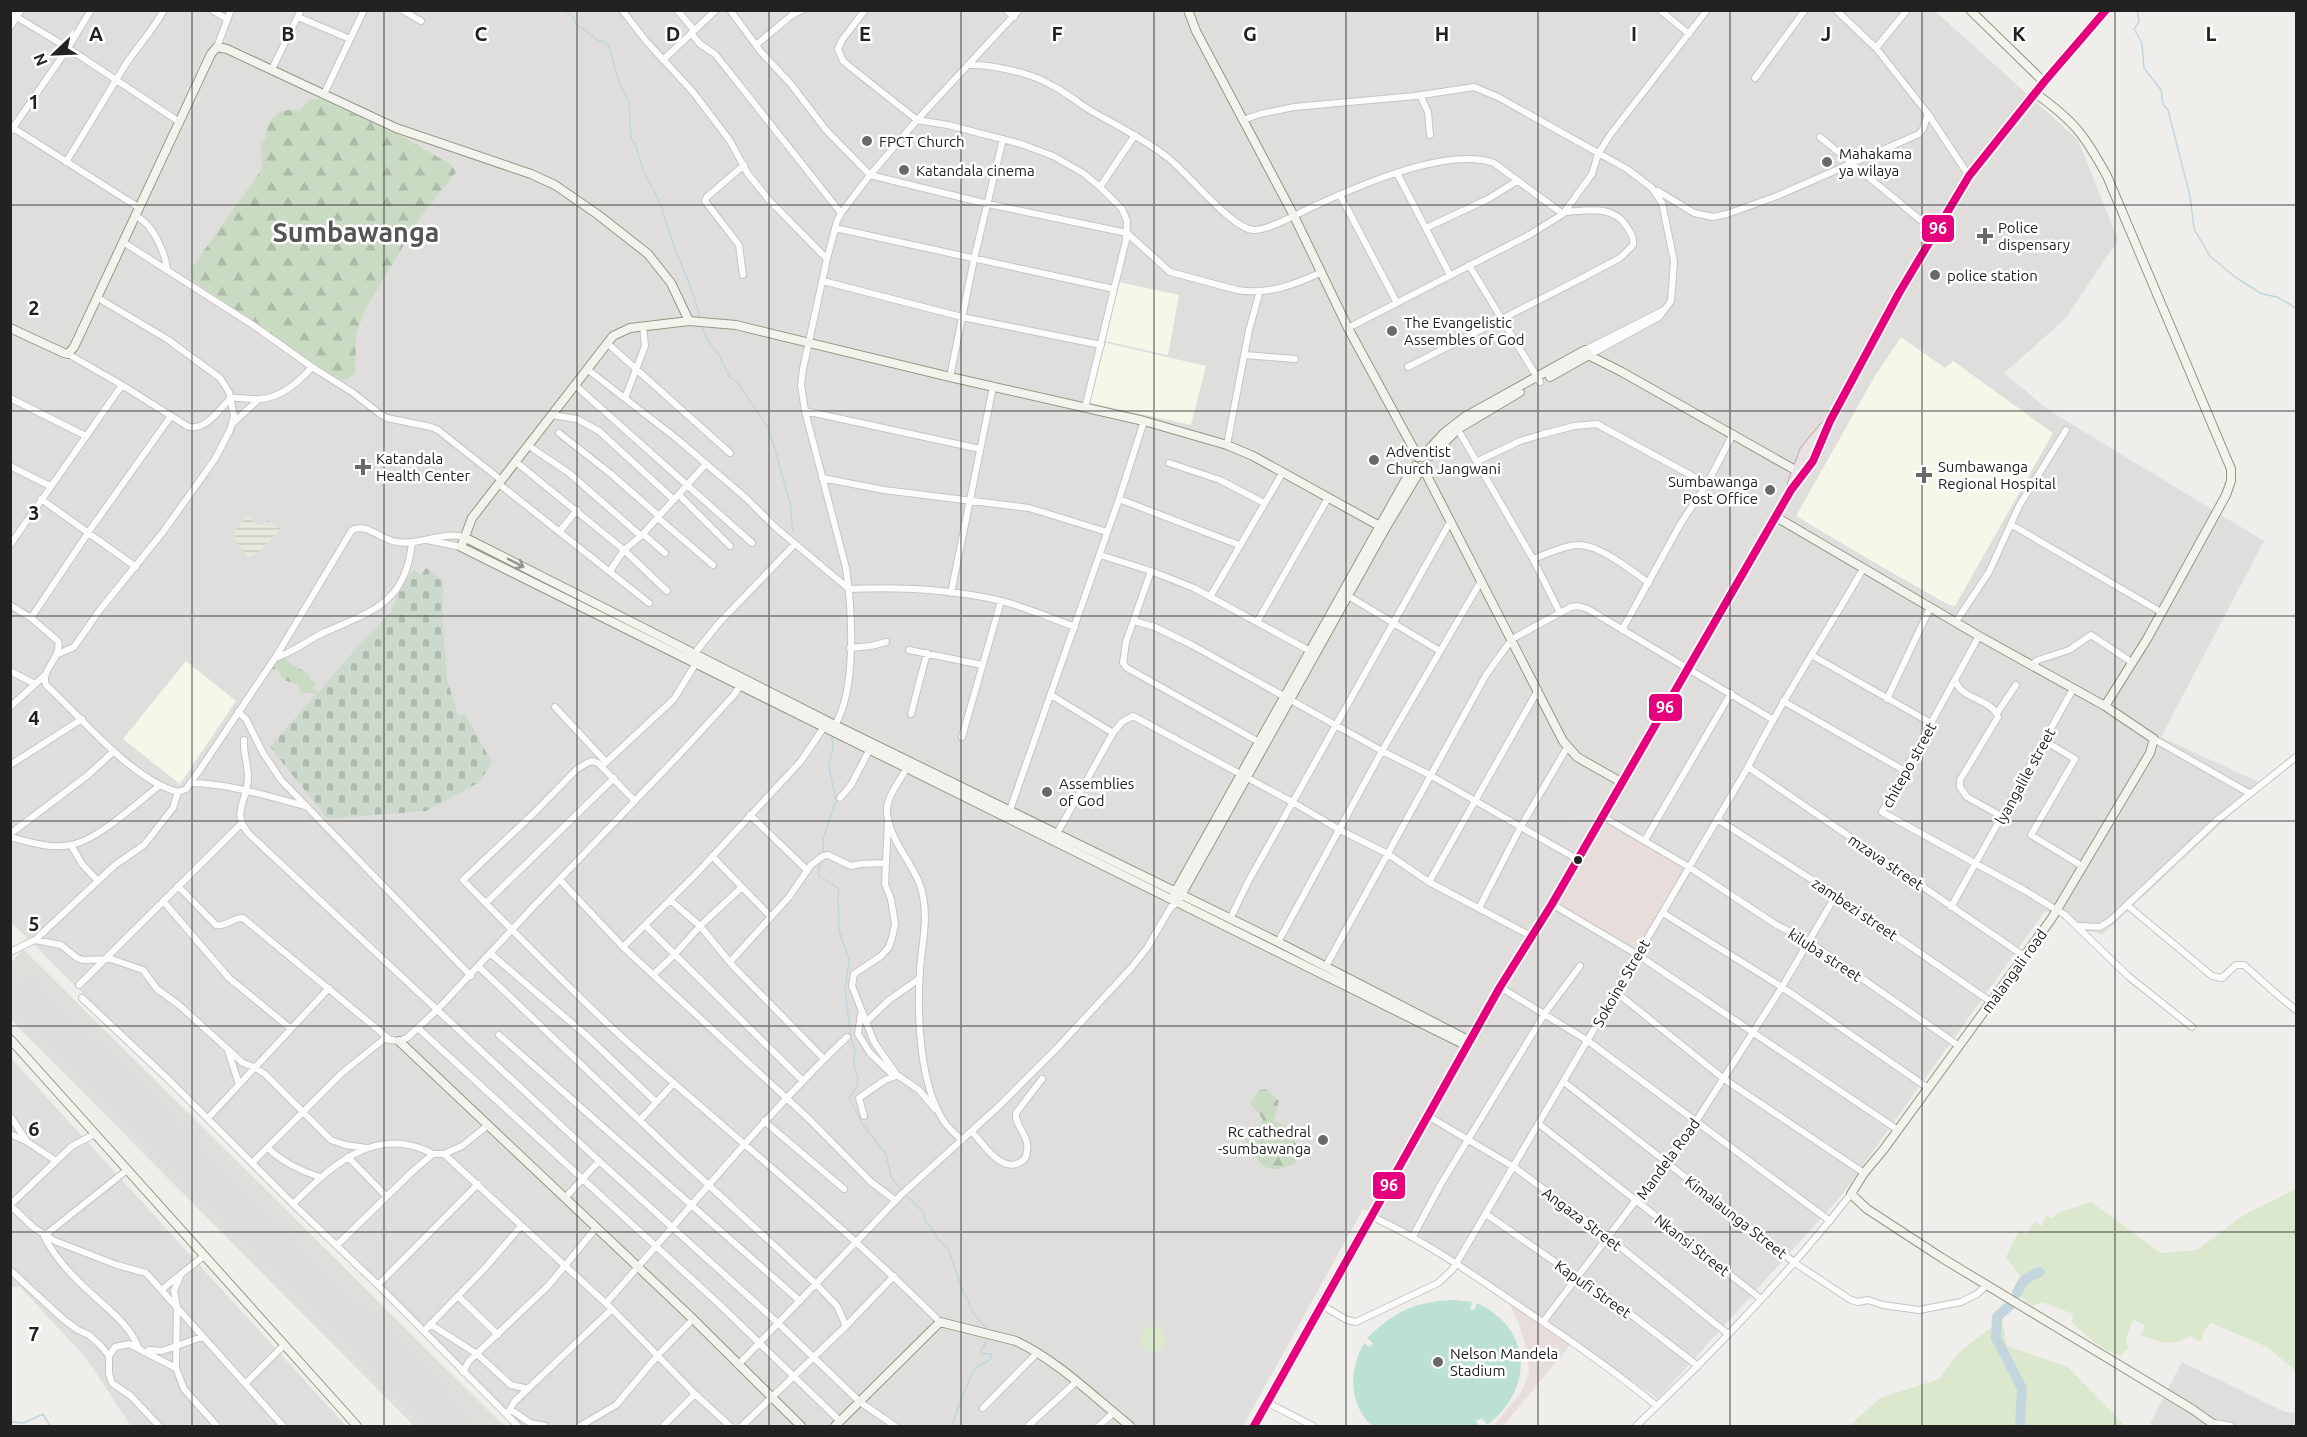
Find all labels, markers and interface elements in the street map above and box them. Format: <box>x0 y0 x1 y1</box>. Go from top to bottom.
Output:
text: A <box>89 22 103 45</box>
text: B <box>281 22 295 45</box>
text: C <box>475 22 488 45</box>
text: D <box>666 22 680 45</box>
text: E <box>859 22 871 45</box>
text: F <box>1051 22 1063 45</box>
text: G <box>1243 22 1257 45</box>
text: H <box>1435 22 1449 45</box>
text: I <box>1631 22 1637 45</box>
text: J <box>1821 22 1831 45</box>
text: K <box>2012 22 2026 45</box>
text: L <box>2206 22 2217 45</box>
north arrow <box>24 24 84 84</box>
text: N <box>30 51 51 69</box>
text: 1 <box>28 90 40 113</box>
place label: FPCT Church <box>879 133 965 150</box>
marker: FPCT Church <box>860 134 874 148</box>
place label: Mahakama ya wilaya <box>1839 145 1912 179</box>
marker: Mahakama ya wilaya <box>1820 155 1834 169</box>
place label: Katandala cinema <box>916 162 1035 179</box>
marker: Katandala cinema <box>897 163 911 177</box>
line badge: 96 <box>1921 214 1955 243</box>
district label: Sumbawanga <box>273 217 439 247</box>
text: 96 <box>1929 219 1947 237</box>
place label: Police dispensary <box>1998 219 2070 253</box>
marker: Police dispensary <box>1976 227 1994 245</box>
place label: police station <box>1947 267 2038 284</box>
marker: police station <box>1928 268 1942 282</box>
text: 2 <box>28 296 40 319</box>
place label: The Evangelistic Assembles of God <box>1404 314 1525 348</box>
marker: The Evangelistic Assembles of God <box>1385 324 1399 338</box>
place label: Adventist Church Jangwani <box>1386 443 1501 477</box>
place label: Katandala Health Center <box>376 450 470 484</box>
marker: Adventist Church Jangwani <box>1367 453 1381 467</box>
marker: Katandala Health Center <box>354 458 372 476</box>
place label: Sumbawanga Regional Hospital <box>1938 458 2056 492</box>
marker: Sumbawanga Regional Hospital <box>1915 466 1933 484</box>
place label: Sumbawanga Post Office <box>1668 473 1758 507</box>
marker: Sumbawanga Post Office <box>1763 483 1777 497</box>
text: 3 <box>28 501 40 524</box>
one-way arrow <box>506 558 524 570</box>
line badge: 96 <box>1648 693 1683 722</box>
text: 96 <box>1656 698 1674 716</box>
text: 4 <box>28 706 40 729</box>
street label: chitepo street <box>1879 719 1939 811</box>
street label: lyangalile street <box>1992 725 2059 827</box>
place label: Assemblies of God <box>1059 775 1134 809</box>
marker: Assemblies of God <box>1040 785 1054 799</box>
street label: mzava street <box>1845 831 1927 893</box>
unlabelled marker <box>1572 854 1584 866</box>
street label: zambezi street <box>1809 874 1901 944</box>
text: 5 <box>28 912 40 935</box>
street label: kiluba street <box>1785 925 1865 985</box>
street label: malangali road <box>1978 926 2050 1016</box>
street label: Sokoine Street <box>1589 936 1653 1030</box>
street label: Mandela Road <box>1633 1115 1703 1203</box>
text: 6 <box>28 1117 40 1140</box>
place label: Rc cathedral -sumbawanga <box>1218 1123 1311 1157</box>
marker: Rc cathedral -sumbawanga <box>1316 1133 1330 1147</box>
line badge: 96 <box>1372 1171 1406 1200</box>
street label: Kimalaunga Street <box>1682 1172 1790 1262</box>
text: 96 <box>1380 1176 1398 1194</box>
street label: Angaza Street <box>1539 1184 1625 1254</box>
street label: Nkansi Street <box>1651 1211 1733 1279</box>
street label: Kapufi Street <box>1552 1257 1634 1321</box>
text: 7 <box>28 1322 40 1345</box>
place label: Nelson Mandela Stadium <box>1450 1345 1558 1379</box>
marker: Nelson Mandela Stadium <box>1431 1355 1445 1369</box>

